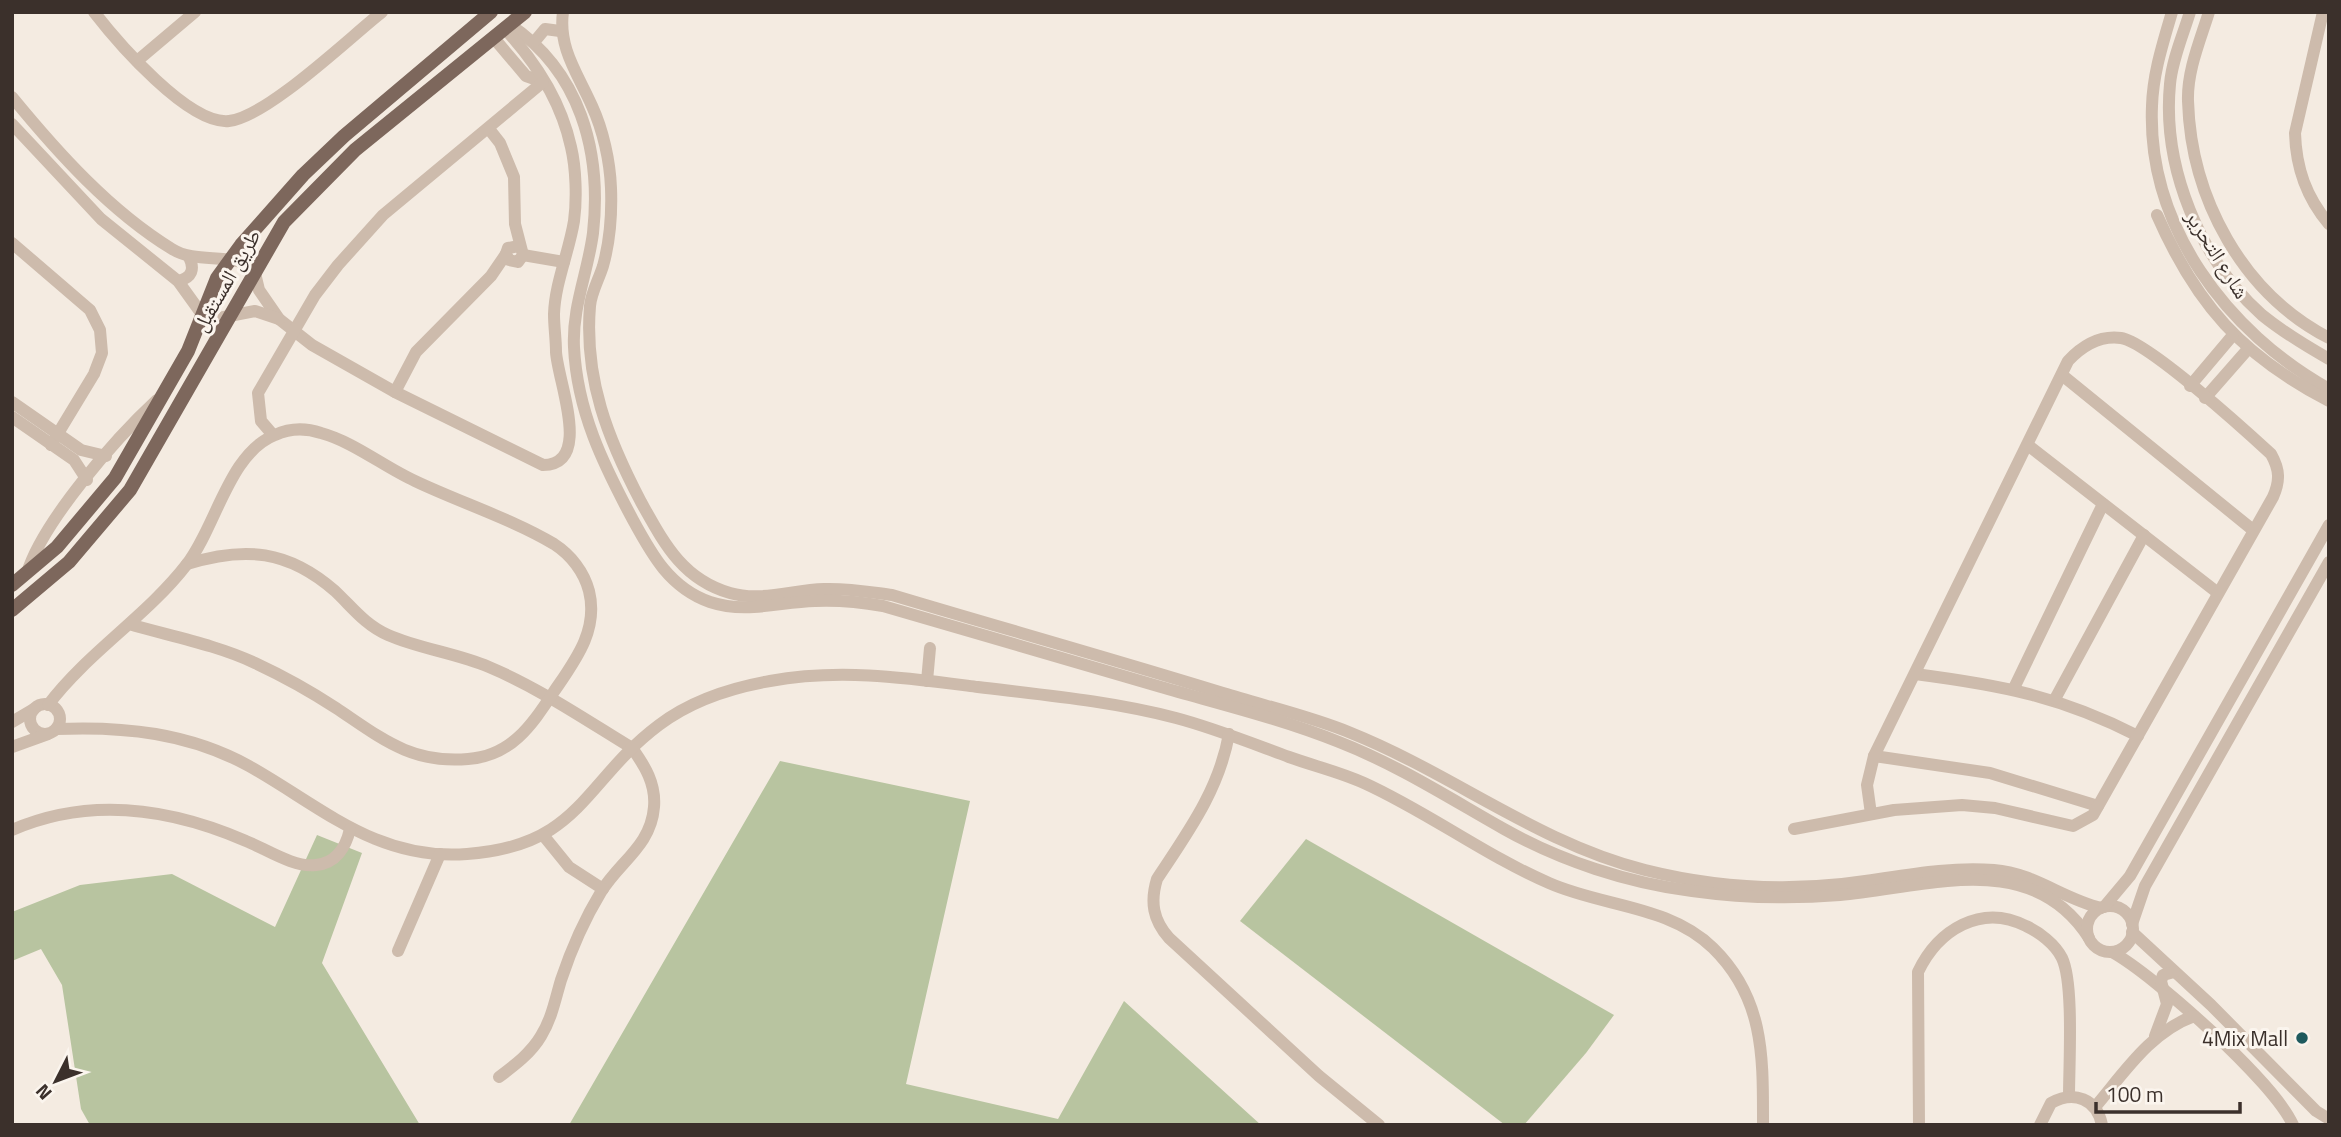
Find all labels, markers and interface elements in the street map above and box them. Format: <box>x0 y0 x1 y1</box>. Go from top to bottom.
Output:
street label: شارع التحرير <box>2177 202 2258 305</box>
street label: طريق المستقبل <box>184 223 268 337</box>
place label: 4Mix Mall <box>2202 1022 2288 1054</box>
marker: 4Mix Mall <box>2294 1030 2310 1046</box>
north arrow <box>21 1046 91 1116</box>
scale bar <box>2096 1070 2240 1114</box>
text: N <box>28 1078 58 1107</box>
text: 100 m <box>2106 1078 2163 1110</box>

